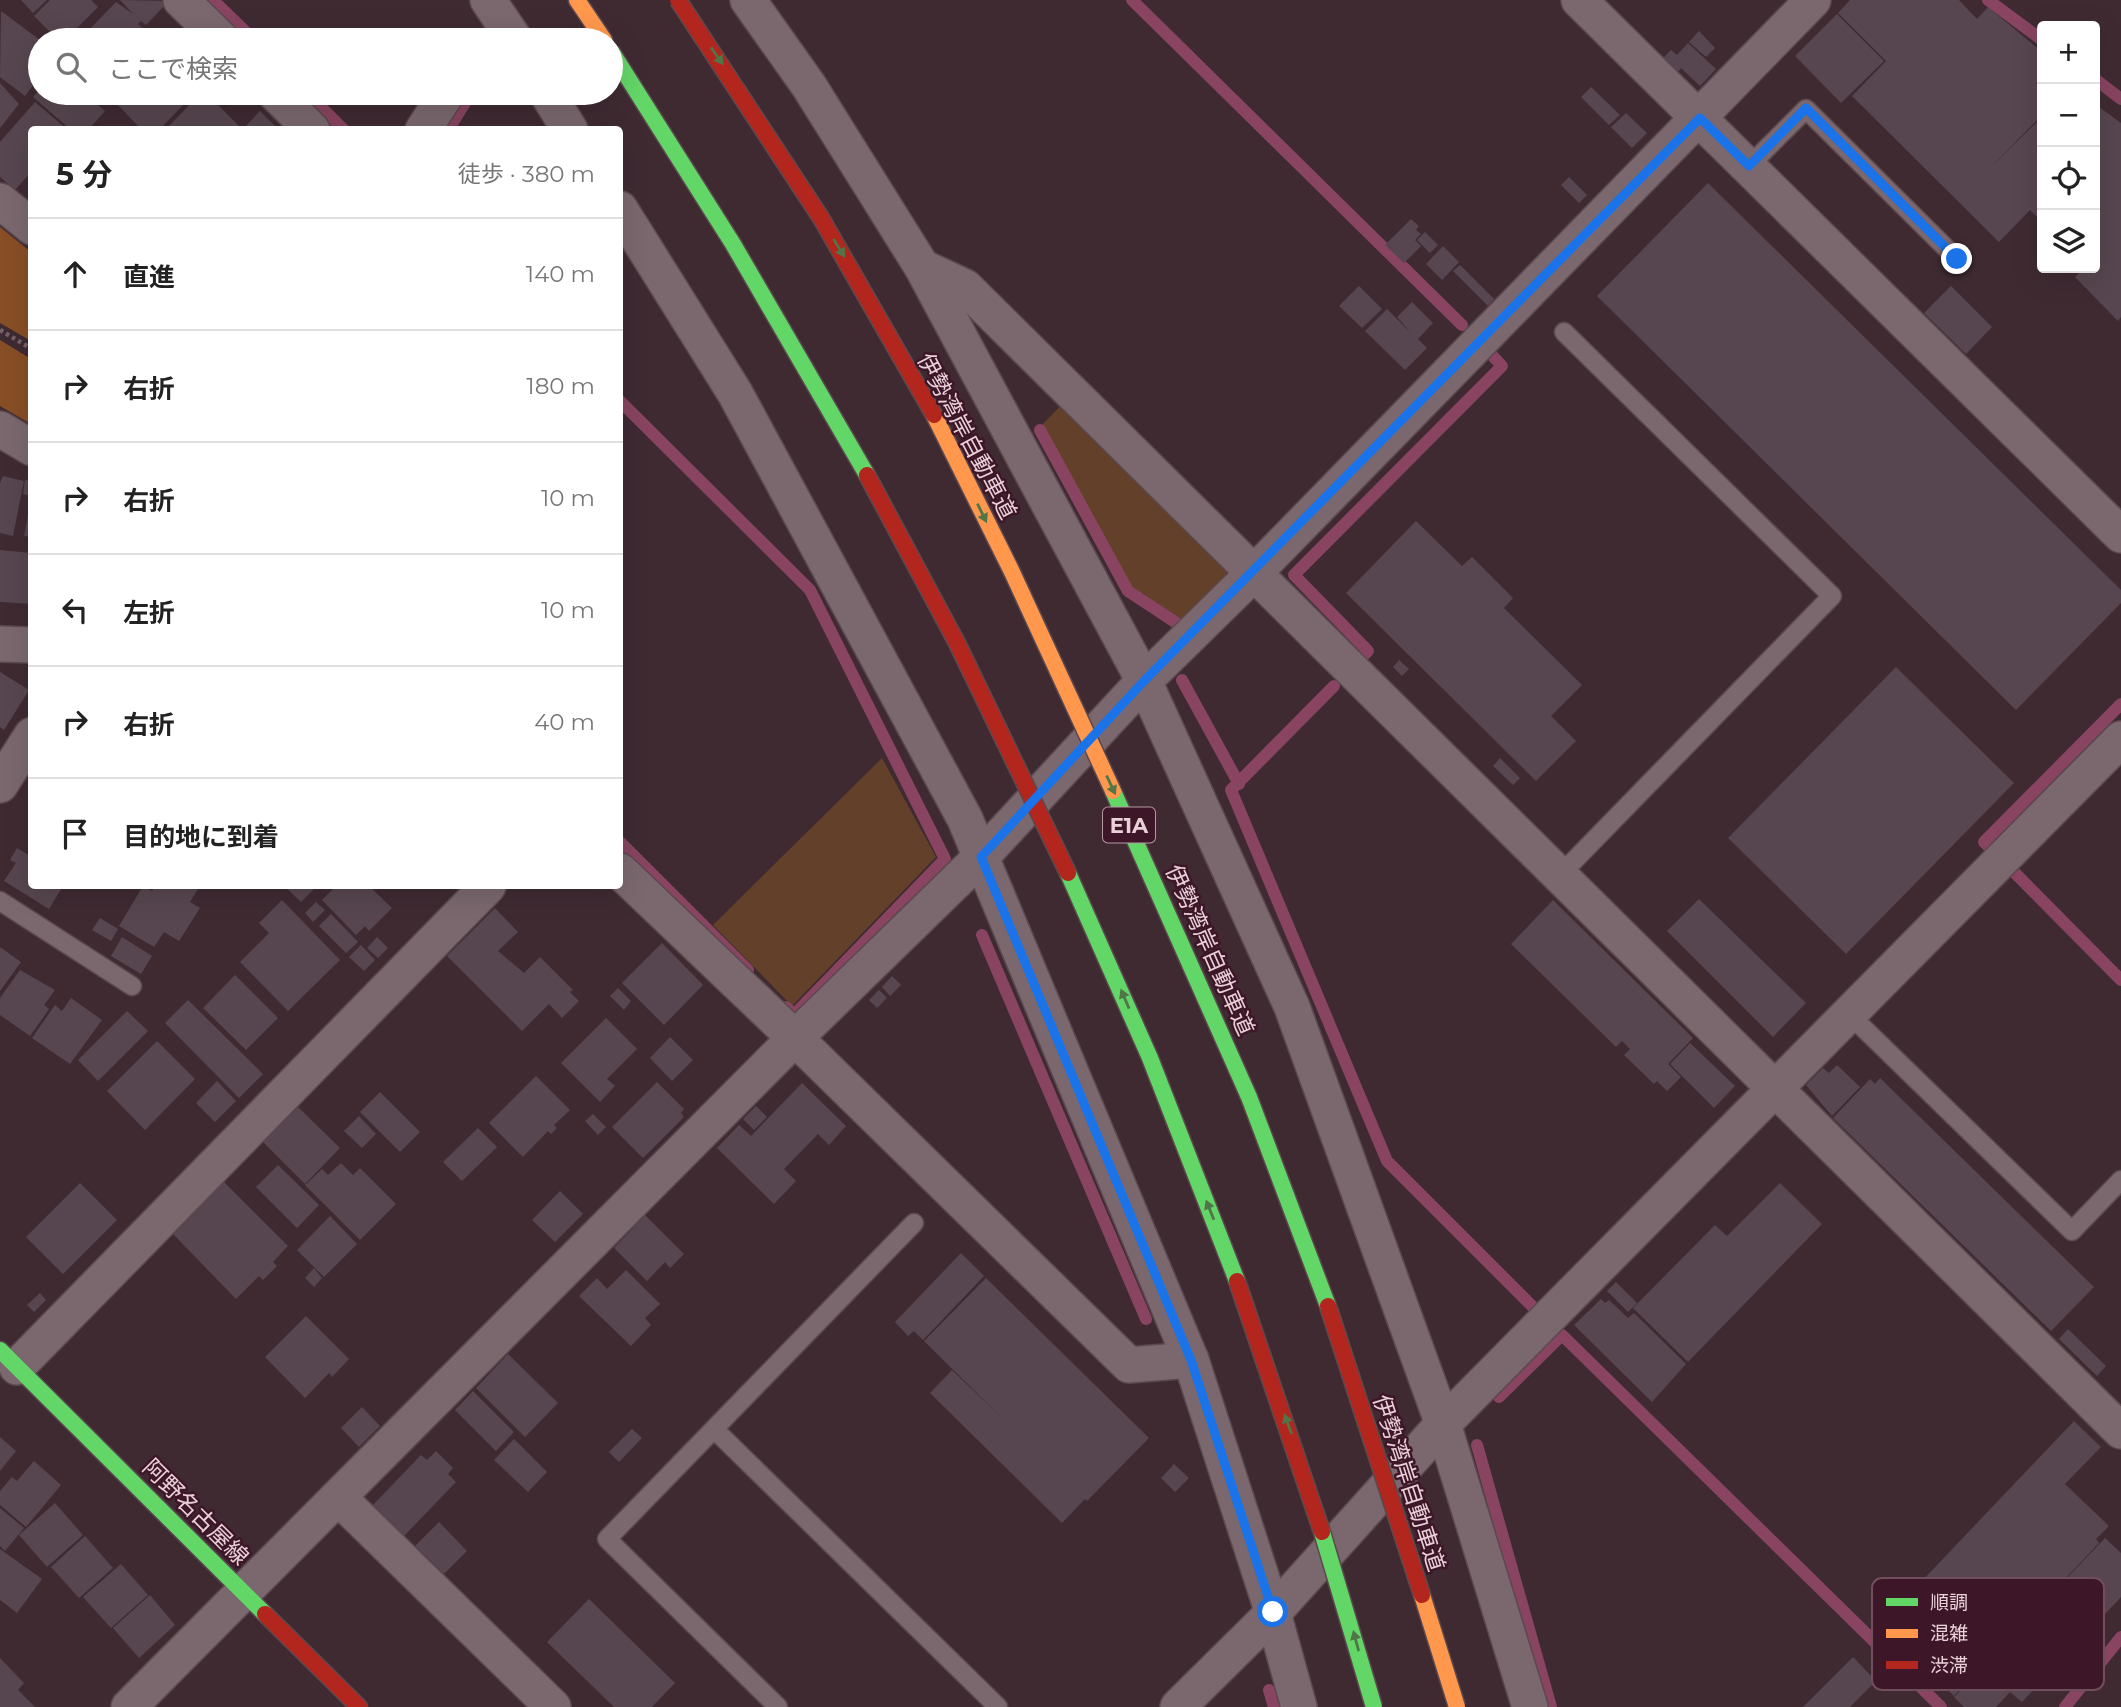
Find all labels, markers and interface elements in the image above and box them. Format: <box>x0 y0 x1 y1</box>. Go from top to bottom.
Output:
map controls <box>2037 21 2100 273</box>
button: + <box>2037 21 2100 84</box>
search box <box>28 28 623 105</box>
one-way arrow <box>710 47 724 65</box>
icon: search <box>52 48 90 86</box>
text: ここで検索 <box>108 53 238 85</box>
button: − <box>2037 84 2100 147</box>
button: locate <box>2037 147 2100 210</box>
text: 5 分 <box>56 156 112 193</box>
text: 徒歩 · 380 m <box>458 160 595 188</box>
button: layers <box>2037 210 2100 273</box>
one-way arrow <box>832 238 845 258</box>
route end <box>1941 243 1972 274</box>
icon: ahead <box>56 255 94 293</box>
text: 140 m <box>526 260 595 288</box>
text: 直進 <box>123 261 175 293</box>
street label: 伊勢湾岸自動車道 <box>911 348 1023 524</box>
icon: right <box>56 367 94 405</box>
text: 180 m <box>526 372 595 400</box>
text: 右折 <box>123 373 175 405</box>
icon: right <box>56 479 94 517</box>
text: 10 m <box>541 484 595 512</box>
text: 右折 <box>123 485 175 517</box>
one-way arrow <box>976 503 988 523</box>
icon: left <box>56 591 94 629</box>
text: 10 m <box>541 596 595 624</box>
text: 左折 <box>123 597 175 629</box>
icon: right <box>56 703 94 741</box>
text: 40 m <box>534 708 595 736</box>
text: 右折 <box>123 709 175 741</box>
one-way arrow <box>1105 775 1117 795</box>
road number: E1A <box>1103 808 1155 842</box>
icon: arrive <box>56 815 94 853</box>
text: 目的地に到着 <box>123 821 279 853</box>
street label: 伊勢湾岸自動車道 <box>1160 860 1260 1040</box>
one-way arrow <box>1119 989 1130 1010</box>
one-way arrow <box>1204 1200 1215 1221</box>
street label: 伊勢湾岸自動車道 <box>1367 1391 1451 1575</box>
one-way arrow <box>1282 1413 1293 1434</box>
street label: 阿野名古屋線 <box>137 1453 255 1571</box>
legend <box>1872 1578 2104 1690</box>
text: 順調 <box>1930 1591 1968 1614</box>
route start <box>1257 1596 1288 1627</box>
text: 混雑 <box>1930 1622 1968 1645</box>
one-way arrow <box>1350 1630 1360 1651</box>
text: 渋滞 <box>1930 1654 1968 1677</box>

